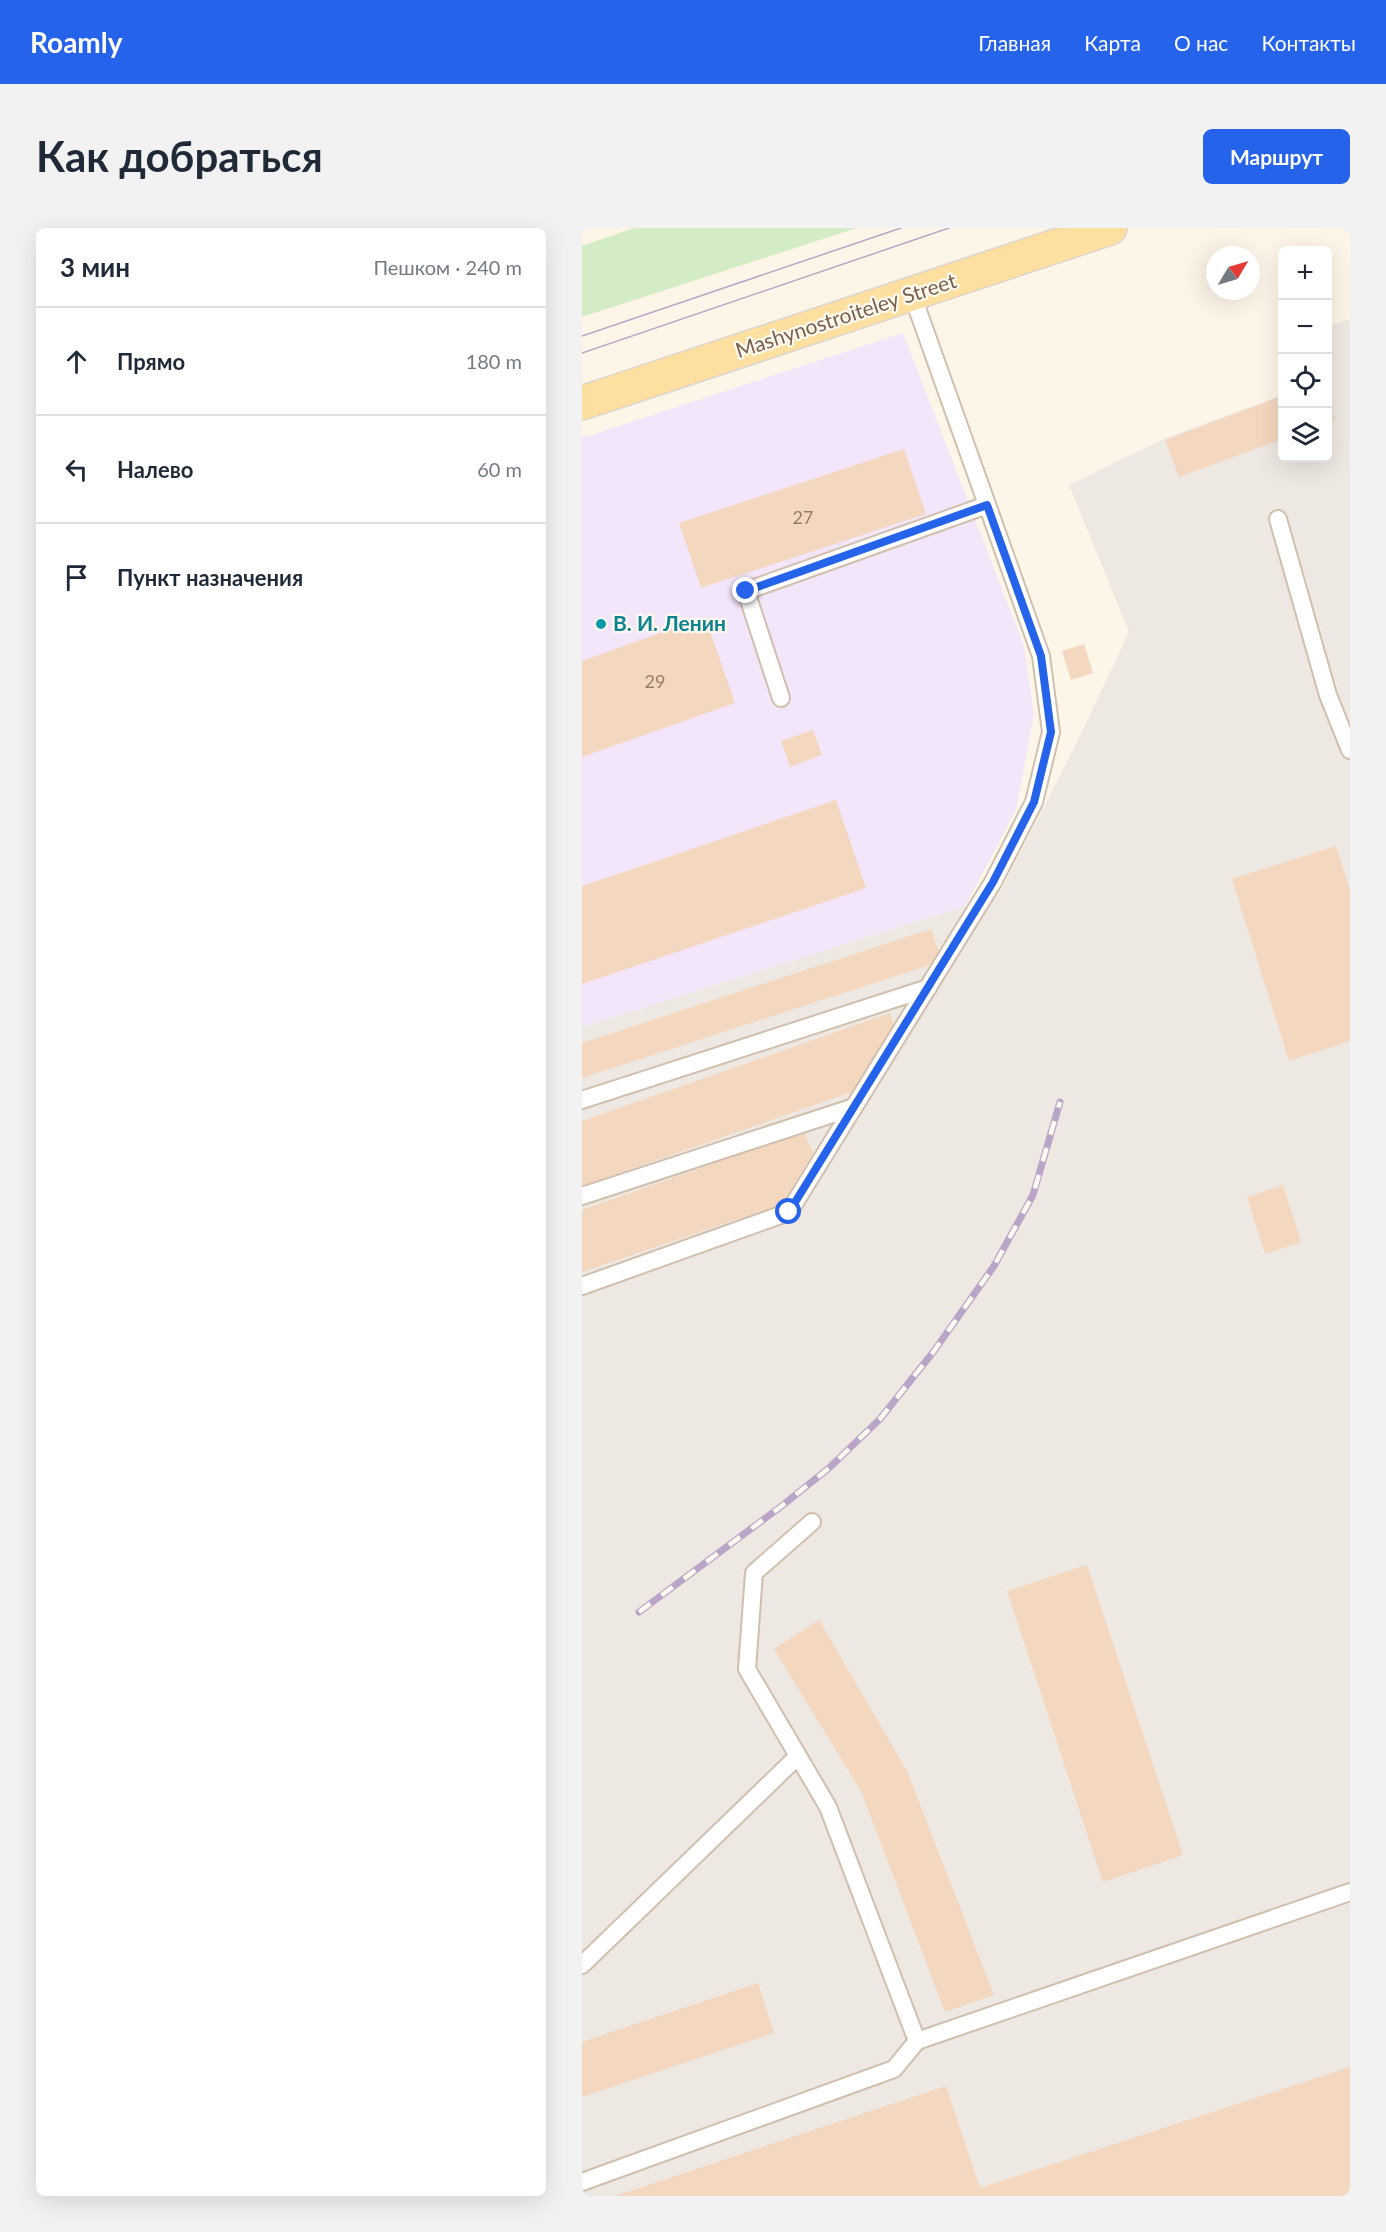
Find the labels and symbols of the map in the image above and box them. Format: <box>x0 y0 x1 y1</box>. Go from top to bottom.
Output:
north arrow <box>1206 246 1260 300</box>
street label: Mashynostroiteley Street <box>732 267 960 362</box>
house number: 27 <box>793 506 813 528</box>
route end <box>732 577 758 603</box>
place label: В. И. Ленин <box>613 610 726 635</box>
marker: В. И. Ленин <box>594 617 608 631</box>
house number: 29 <box>645 670 665 692</box>
route start <box>775 1198 801 1224</box>

